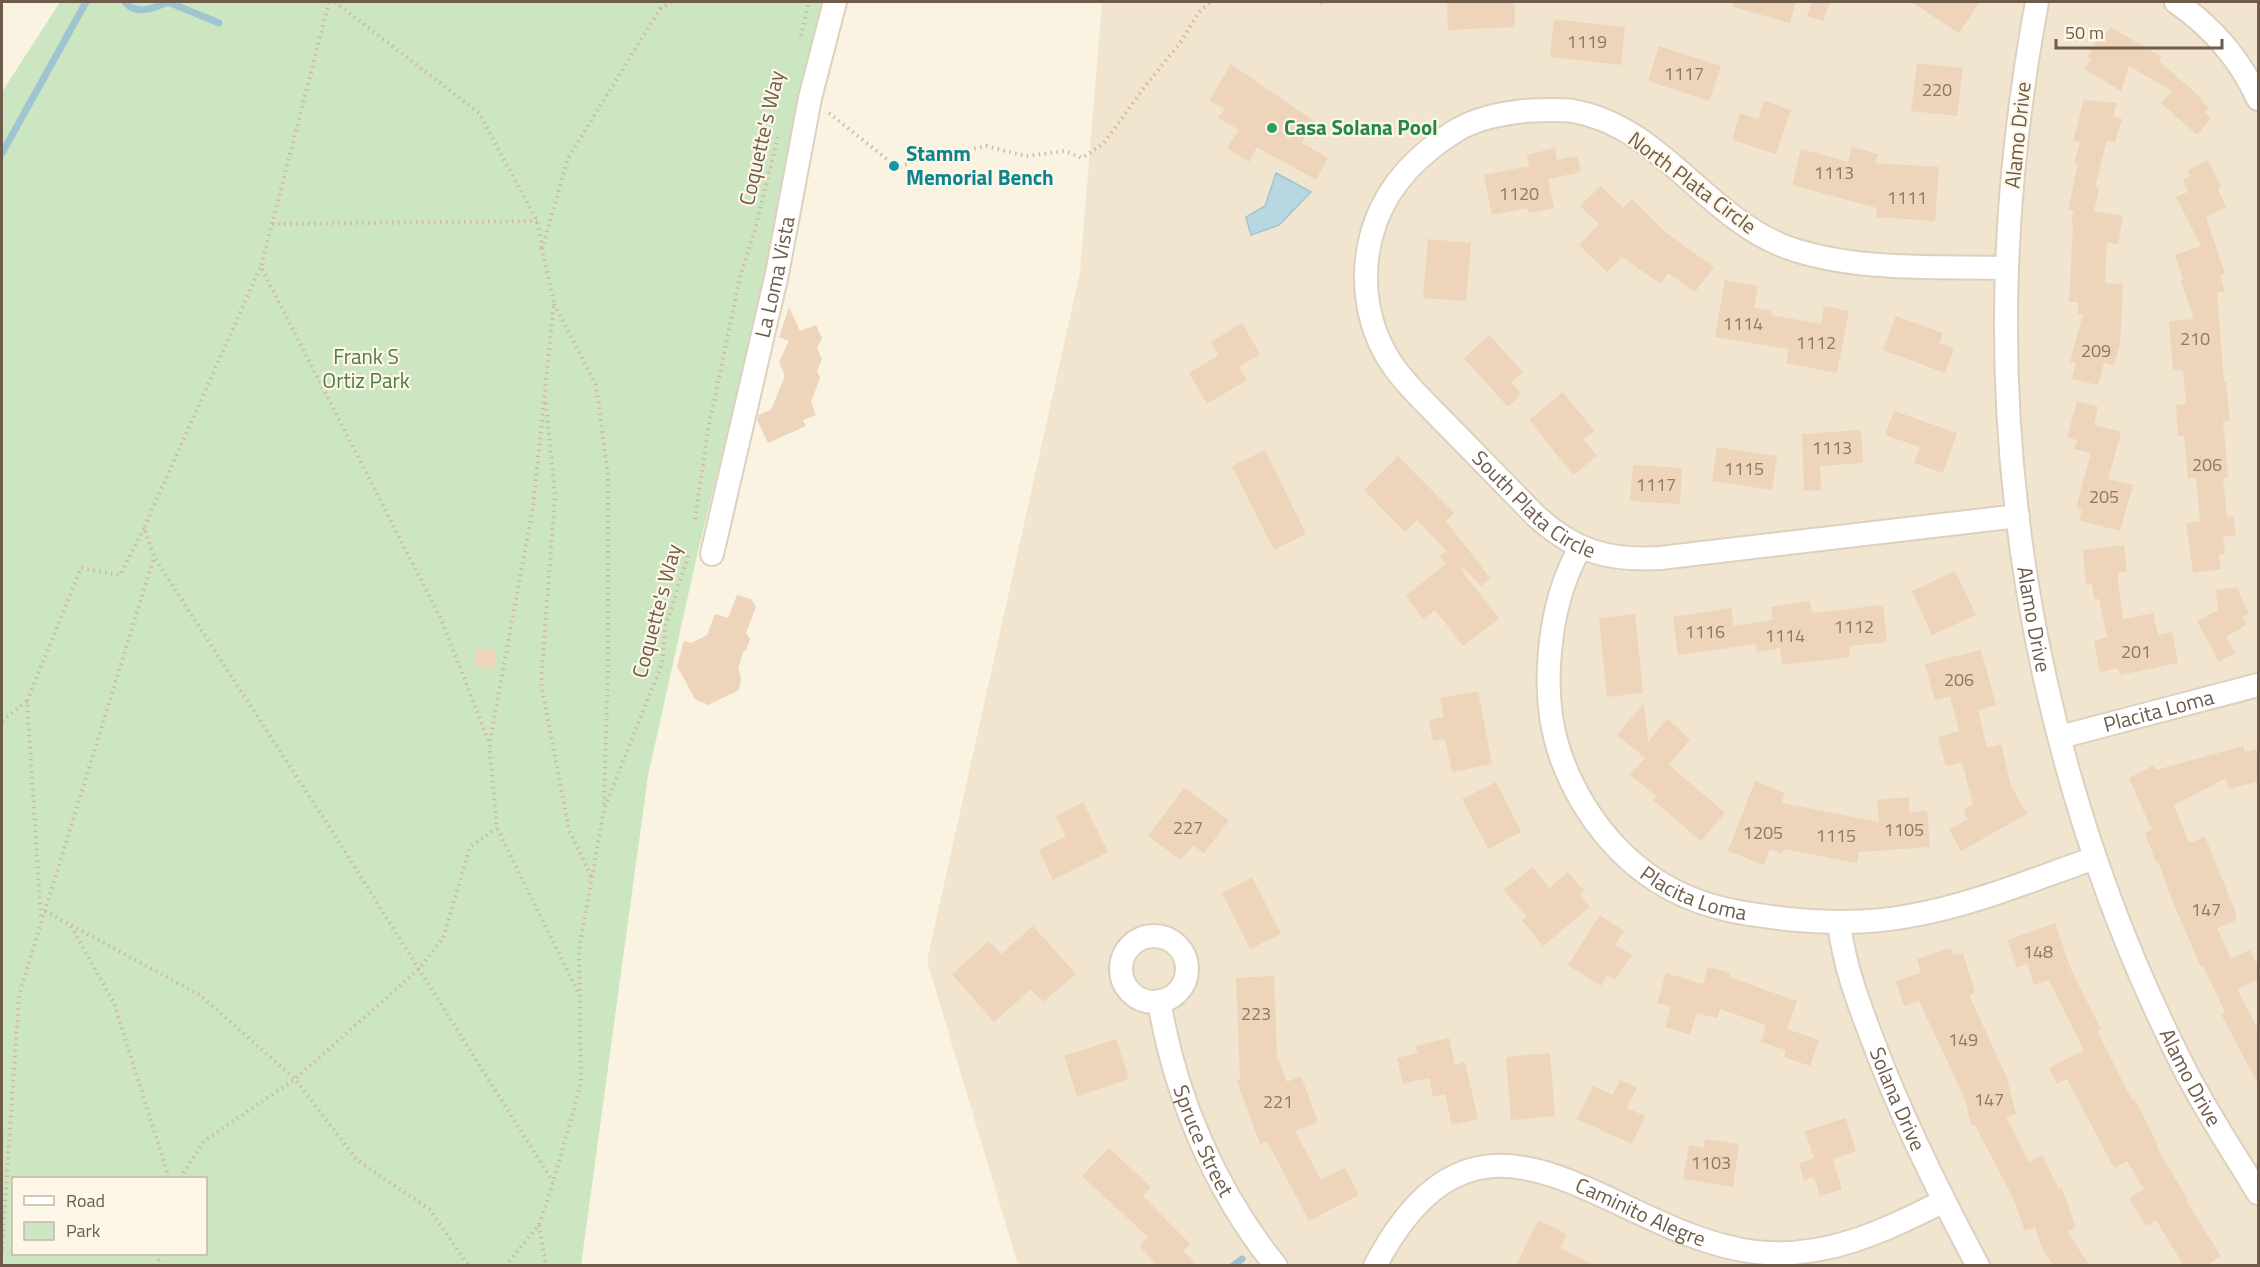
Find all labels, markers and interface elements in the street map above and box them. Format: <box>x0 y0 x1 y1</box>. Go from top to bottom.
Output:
scale bar <box>2056 12 2222 50</box>
text: 50 m <box>2065 19 2104 46</box>
house number: 1119 <box>1567 28 1607 55</box>
house number: 1117 <box>1664 60 1704 87</box>
street label: Coquette's Way <box>730 67 792 208</box>
house number: 220 <box>1922 76 1952 103</box>
street label: Alamo Drive <box>1995 80 2039 190</box>
place label: Casa Solana Pool <box>1284 111 1438 143</box>
marker: Casa Solana Pool <box>1265 121 1279 135</box>
street label: North Plata Circle <box>1622 123 1764 241</box>
place label: Stamm Memorial Bench <box>906 137 1054 193</box>
marker: Stamm Memorial Bench <box>887 159 901 173</box>
house number: 1113 <box>1814 159 1854 186</box>
house number: 1120 <box>1499 180 1539 207</box>
house number: 1111 <box>1887 184 1927 211</box>
street label: La Loma Vista <box>746 213 803 341</box>
house number: 1114 <box>1723 310 1763 337</box>
house number: 210 <box>2180 325 2210 352</box>
house number: 1112 <box>1796 329 1836 356</box>
house number: 209 <box>2081 337 2111 364</box>
park label: Frank S Ortiz Park <box>322 340 410 396</box>
house number: 1113 <box>1812 434 1852 461</box>
street label: South Plata Circle <box>1465 443 1600 566</box>
house number: 206 <box>2192 451 2222 478</box>
house number: 1115 <box>1724 455 1764 482</box>
house number: 1117 <box>1636 471 1676 498</box>
house number: 205 <box>2089 483 2119 510</box>
street label: Coquette's Way <box>623 540 689 681</box>
street label: Alamo Drive <box>2009 564 2060 675</box>
house number: 1112 <box>1834 613 1874 640</box>
house number: 1116 <box>1685 618 1725 645</box>
house number: 1114 <box>1765 622 1805 649</box>
house number: 201 <box>2121 638 2151 665</box>
house number: 206 <box>1944 666 1974 693</box>
street label: Placita Loma <box>2100 680 2218 740</box>
house number: 227 <box>1173 814 1203 841</box>
house number: 1105 <box>1884 816 1924 843</box>
house number: 1205 <box>1743 819 1783 846</box>
house number: 1115 <box>1816 822 1856 849</box>
street label: Placita Loma <box>1634 857 1750 928</box>
house number: 147 <box>2191 896 2221 923</box>
house number: 148 <box>2023 938 2053 965</box>
house number: 223 <box>1241 1000 1271 1027</box>
street label: Alamo Drive <box>2152 1023 2230 1132</box>
house number: 149 <box>1948 1026 1978 1053</box>
street label: Solana Drive <box>1862 1042 1934 1156</box>
street label: Spruce Street <box>1165 1080 1243 1203</box>
house number: 147 <box>1974 1086 2004 1113</box>
house number: 221 <box>1263 1088 1293 1115</box>
house number: 1103 <box>1691 1149 1731 1176</box>
street label: Caminito Alegre <box>1571 1168 1710 1254</box>
legend <box>12 1177 207 1255</box>
text: Road <box>66 1187 105 1214</box>
text: Park <box>66 1217 101 1244</box>

